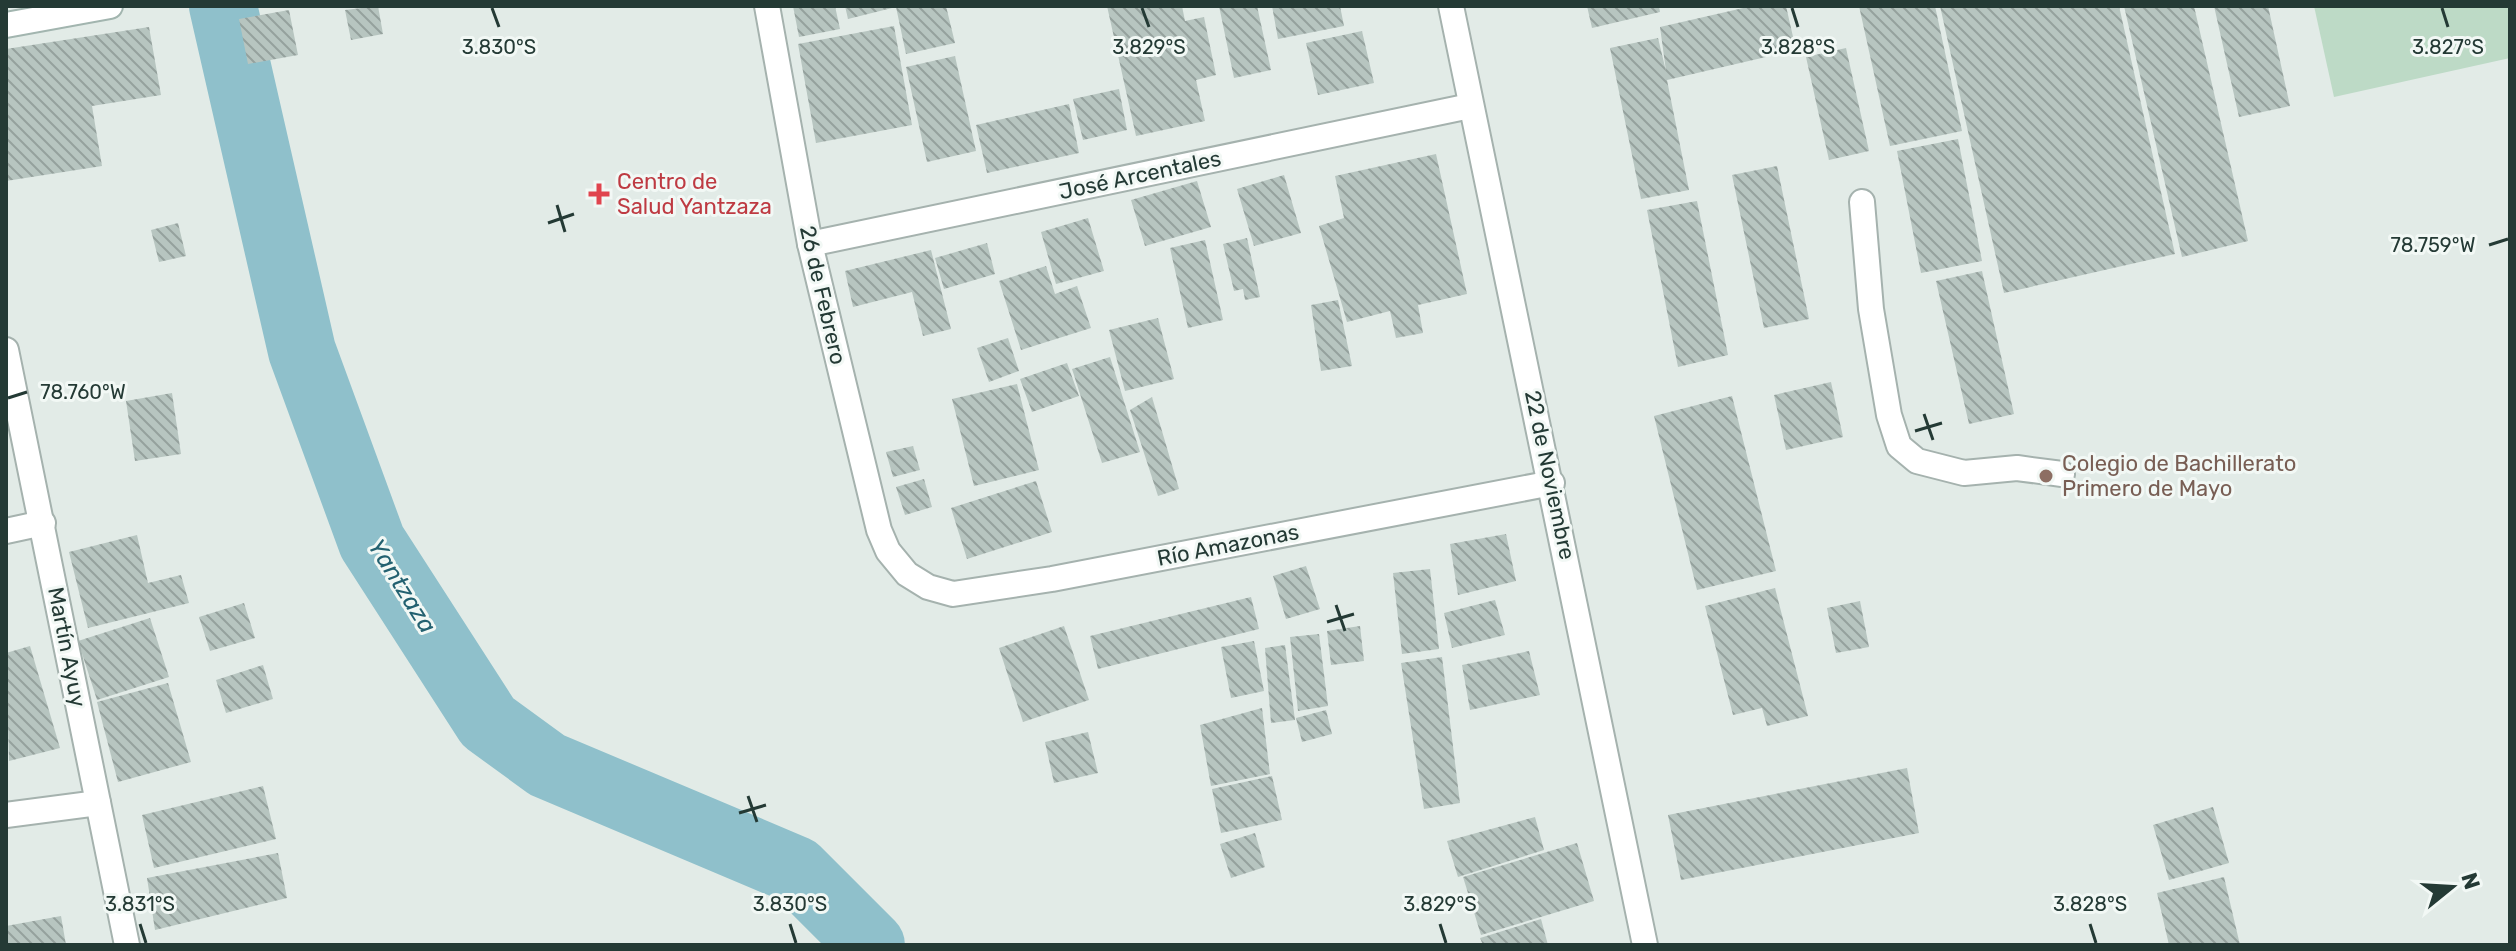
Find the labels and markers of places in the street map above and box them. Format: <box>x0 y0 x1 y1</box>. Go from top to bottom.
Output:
place label: Centro de Salud Yantzaza <box>617 168 772 220</box>
marker: Centro de Salud Yantzaza <box>588 183 610 205</box>
place label: Colegio de Bachillerato Primero de Mayo <box>2062 450 2296 502</box>
marker: Colegio de Bachillerato Primero de Mayo <box>2037 467 2055 485</box>

